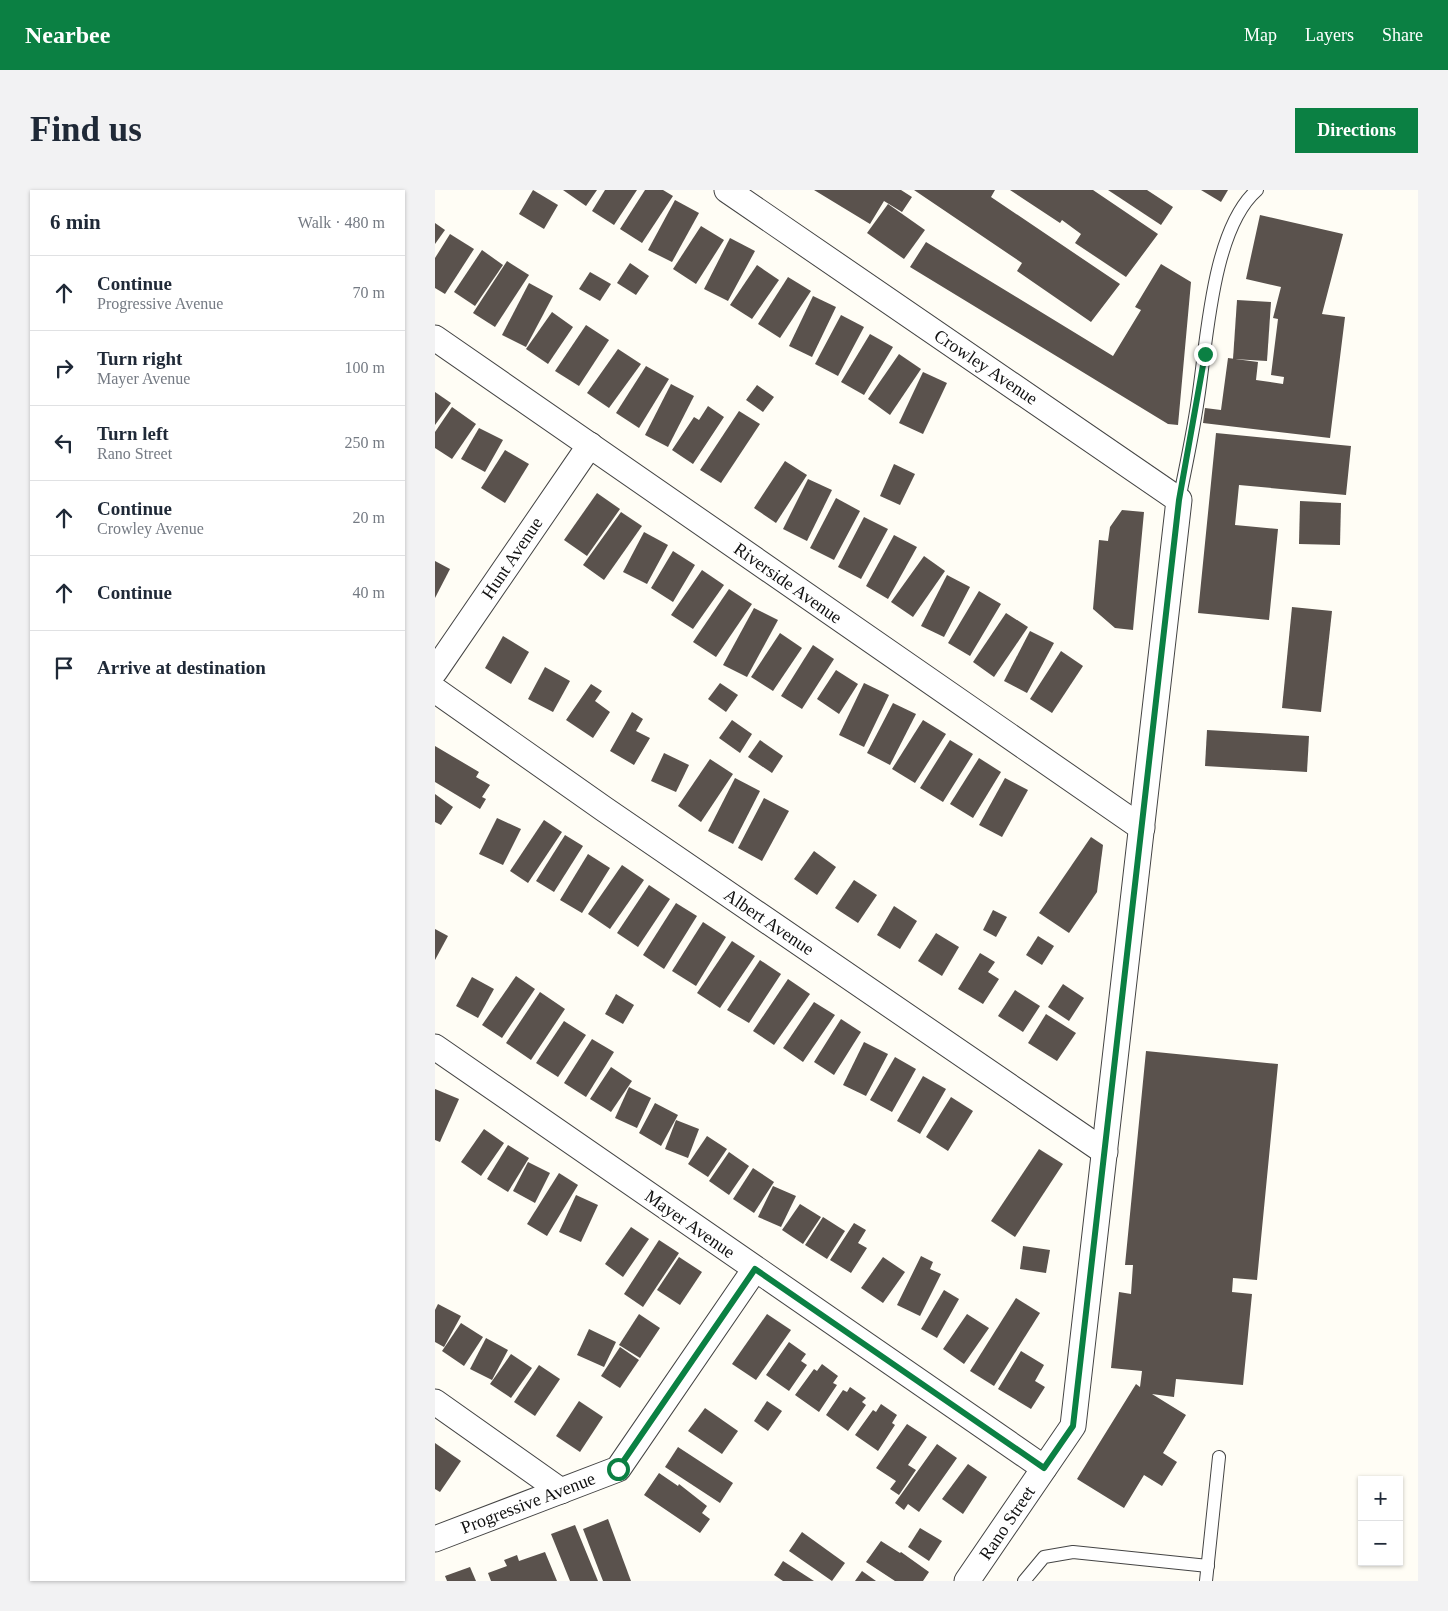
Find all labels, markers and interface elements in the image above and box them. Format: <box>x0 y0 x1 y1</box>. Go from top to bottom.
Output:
text: Nearbee <box>25 22 110 48</box>
text: Map <box>1244 25 1277 45</box>
text: Layers <box>1305 25 1354 45</box>
text: Share <box>1382 25 1423 45</box>
button: Directions <box>1295 108 1418 153</box>
text: Find us <box>30 110 142 149</box>
text: 6 min <box>50 210 101 234</box>
text: Walk · 480 m <box>298 214 385 231</box>
text: Continue <box>97 273 172 294</box>
icon: ahead <box>50 279 78 307</box>
text: 70 m <box>353 284 385 301</box>
text: Progressive Avenue <box>97 295 223 312</box>
street label: Crowley Avenue <box>931 325 1041 409</box>
route end <box>1194 343 1217 366</box>
text: Turn right <box>97 348 182 369</box>
icon: right <box>50 354 78 382</box>
text: 100 m <box>345 359 385 376</box>
text: Mayer Avenue <box>97 370 190 387</box>
text: Turn left <box>97 423 169 444</box>
icon: left <box>50 429 78 457</box>
text: 250 m <box>345 434 385 451</box>
text: Rano Street <box>97 445 172 462</box>
text: Continue <box>97 498 172 519</box>
icon: ahead <box>50 504 78 532</box>
text: 20 m <box>353 509 385 526</box>
street label: Hunt Avenue <box>477 513 547 603</box>
text: Crowley Avenue <box>97 520 204 537</box>
street label: Riverside Avenue <box>730 538 846 628</box>
icon: ahead <box>50 579 78 607</box>
text: Continue <box>97 582 172 603</box>
text: 40 m <box>353 584 385 601</box>
icon: arrive <box>50 654 78 682</box>
text: Arrive at destination <box>97 657 266 678</box>
street label: Albert Avenue <box>720 885 818 959</box>
street label: Mayer Avenue <box>641 1186 739 1262</box>
route start <box>607 1458 630 1481</box>
street label: Progressive Avenue <box>458 1468 598 1538</box>
map controls <box>1358 1476 1403 1566</box>
button: + <box>1358 1476 1403 1521</box>
street label: Rano Street <box>975 1482 1039 1564</box>
button: − <box>1358 1521 1403 1566</box>

